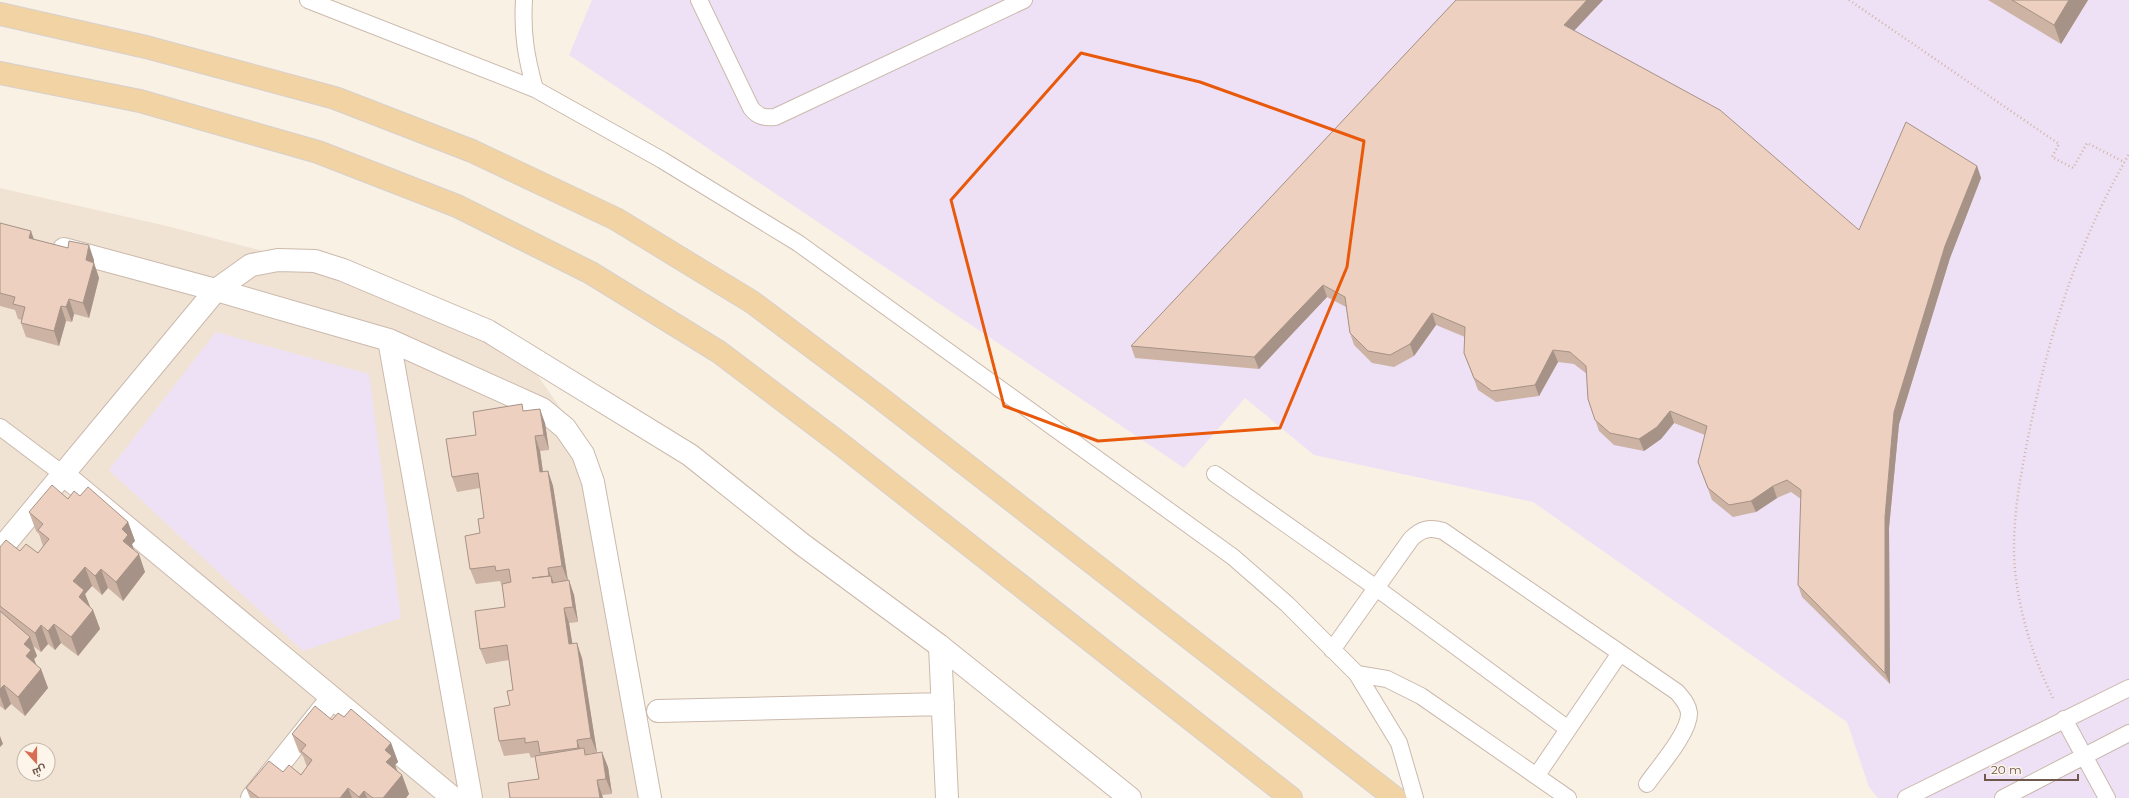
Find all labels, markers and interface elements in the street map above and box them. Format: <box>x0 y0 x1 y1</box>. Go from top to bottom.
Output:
north arrow <box>16 742 56 782</box>
scale bar <box>1985 756 2078 782</box>
text: ش <box>30 762 49 780</box>
text: 20 m <box>1991 762 2022 777</box>

